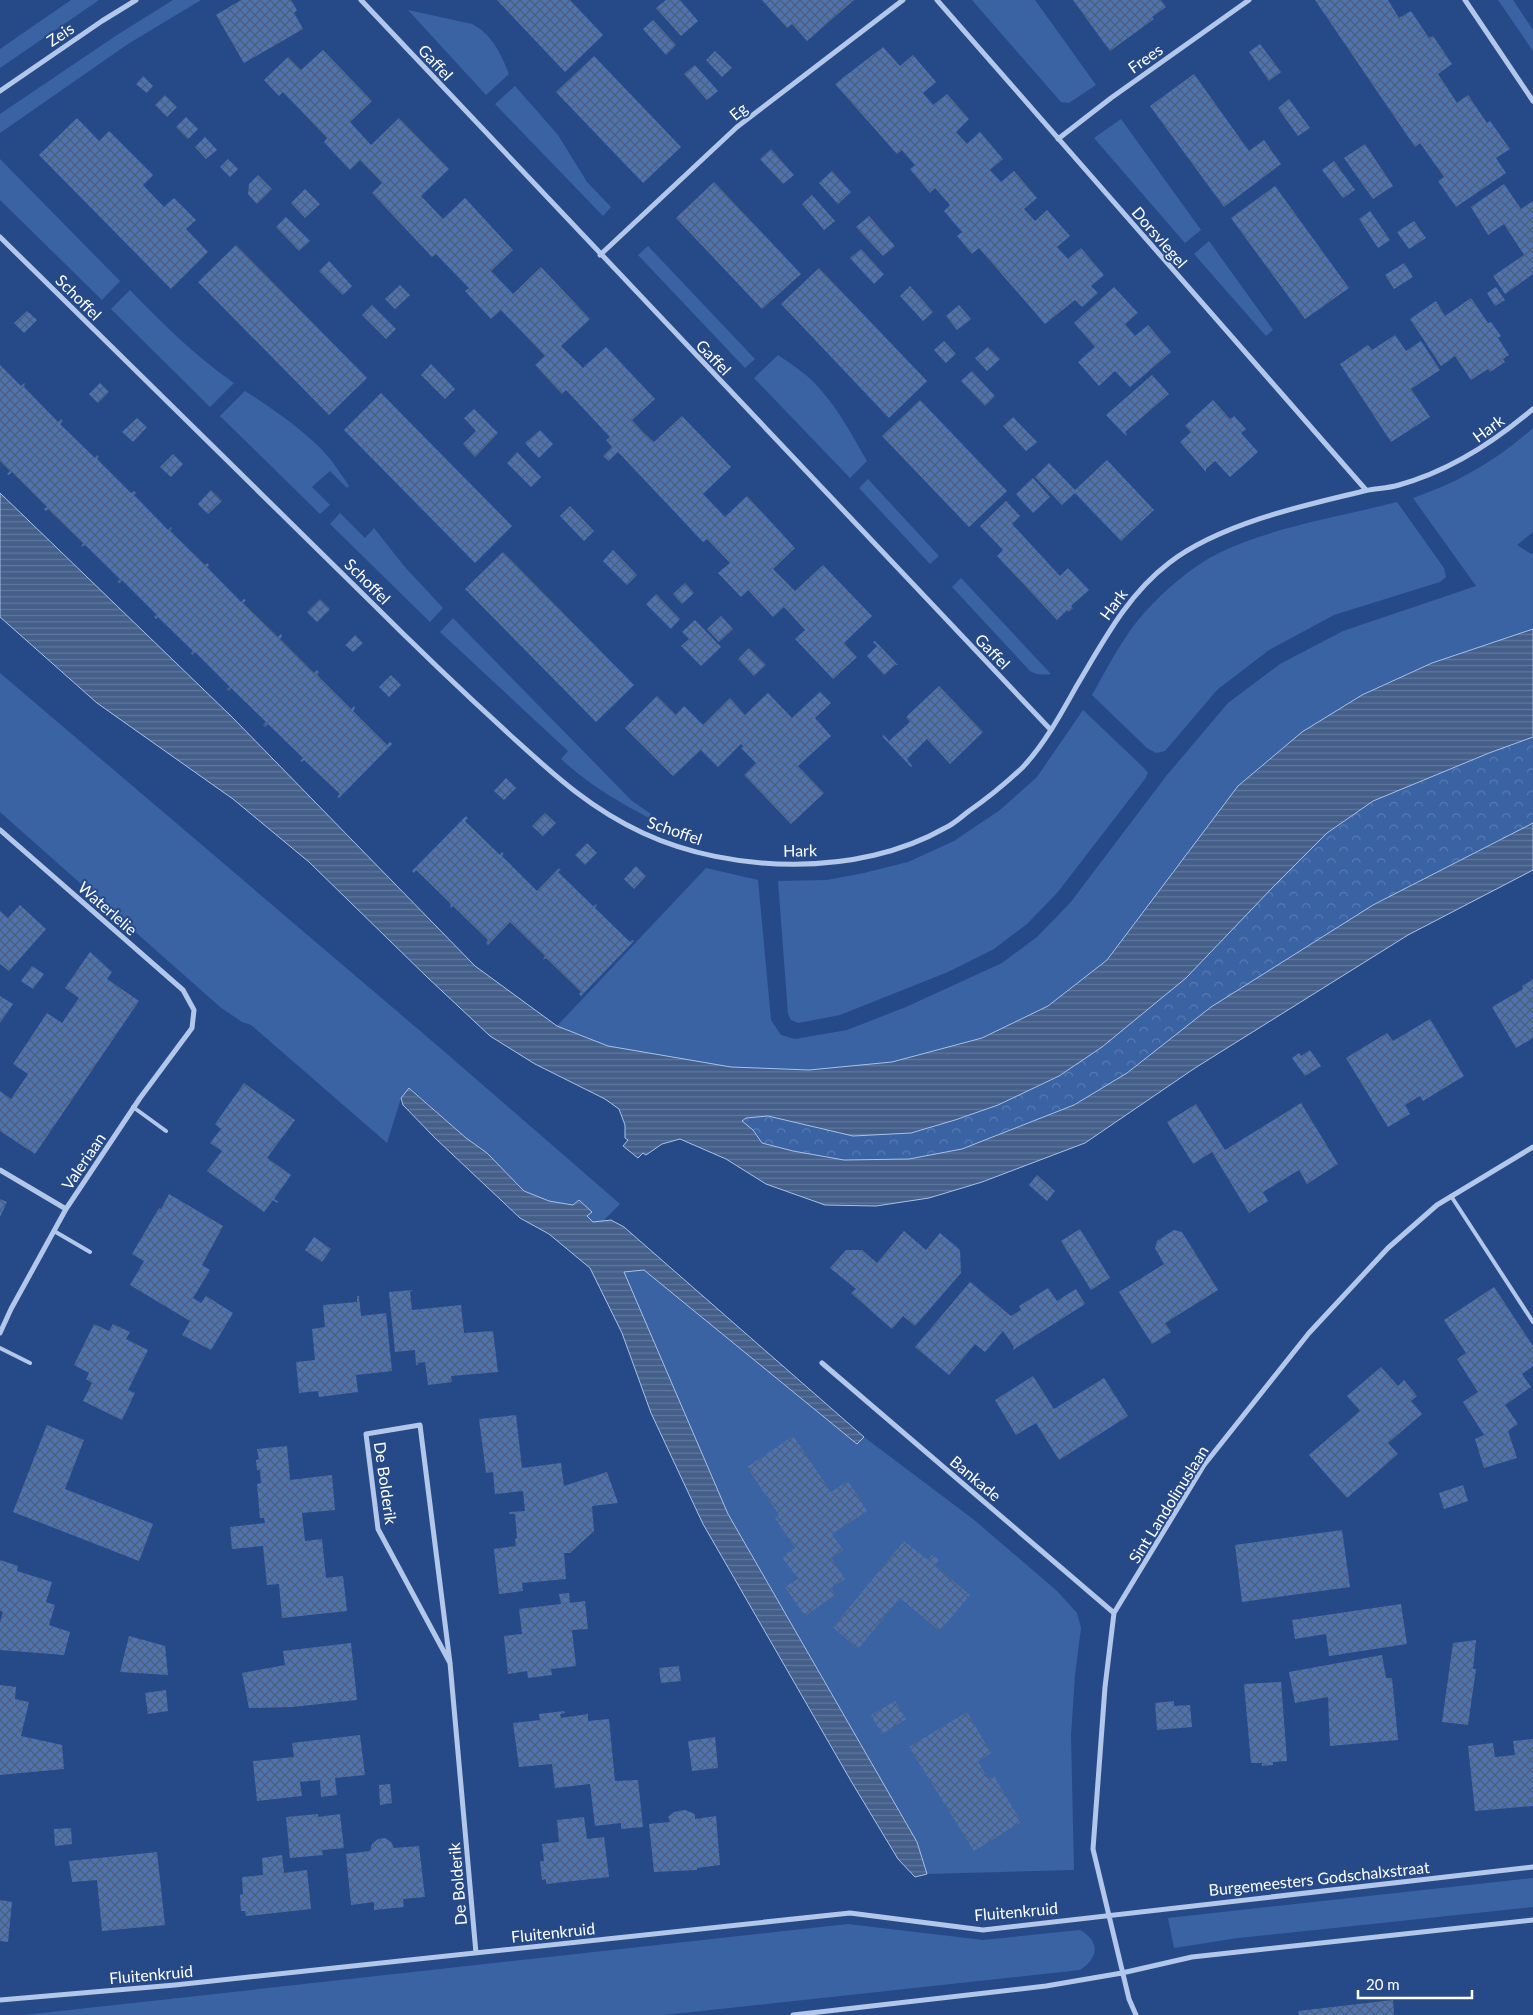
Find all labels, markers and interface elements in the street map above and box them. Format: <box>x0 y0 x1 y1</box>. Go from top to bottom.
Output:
street label: Zeis <box>43 18 77 50</box>
street label: Frees <box>1124 39 1166 77</box>
street label: Gaffel <box>415 40 457 84</box>
street label: Eg <box>725 98 751 124</box>
street label: Dorsvlegel <box>1128 203 1192 271</box>
street label: Schoffel <box>52 270 106 324</box>
street label: Gaffel <box>693 335 735 379</box>
street label: Hark <box>1469 410 1508 446</box>
street label: Schoffel <box>341 554 395 608</box>
street label: Hark <box>1095 584 1131 623</box>
street label: Gaffel <box>972 629 1014 673</box>
street label: Schoffel <box>645 812 705 848</box>
street label: Hark <box>783 840 818 860</box>
street label: Waterlelie <box>75 877 141 939</box>
street label: Valeriaan <box>57 1129 109 1193</box>
street label: De Bolderik <box>371 1441 401 1526</box>
street label: Sint Landolinuslaan <box>1124 1442 1212 1566</box>
street label: Bankade <box>947 1451 1005 1505</box>
street label: De Bolderik <box>444 1841 470 1926</box>
street label: Burgemeesters Godschalxstraat <box>1208 1857 1431 1899</box>
street label: Fluitenkruid <box>973 1898 1059 1924</box>
street label: Fluitenkruid <box>510 1918 596 1946</box>
street label: Fluitenkruid <box>108 1961 194 1987</box>
scale bar <box>1358 1968 1472 2000</box>
text: 20 m <box>1366 1975 1400 1993</box>

